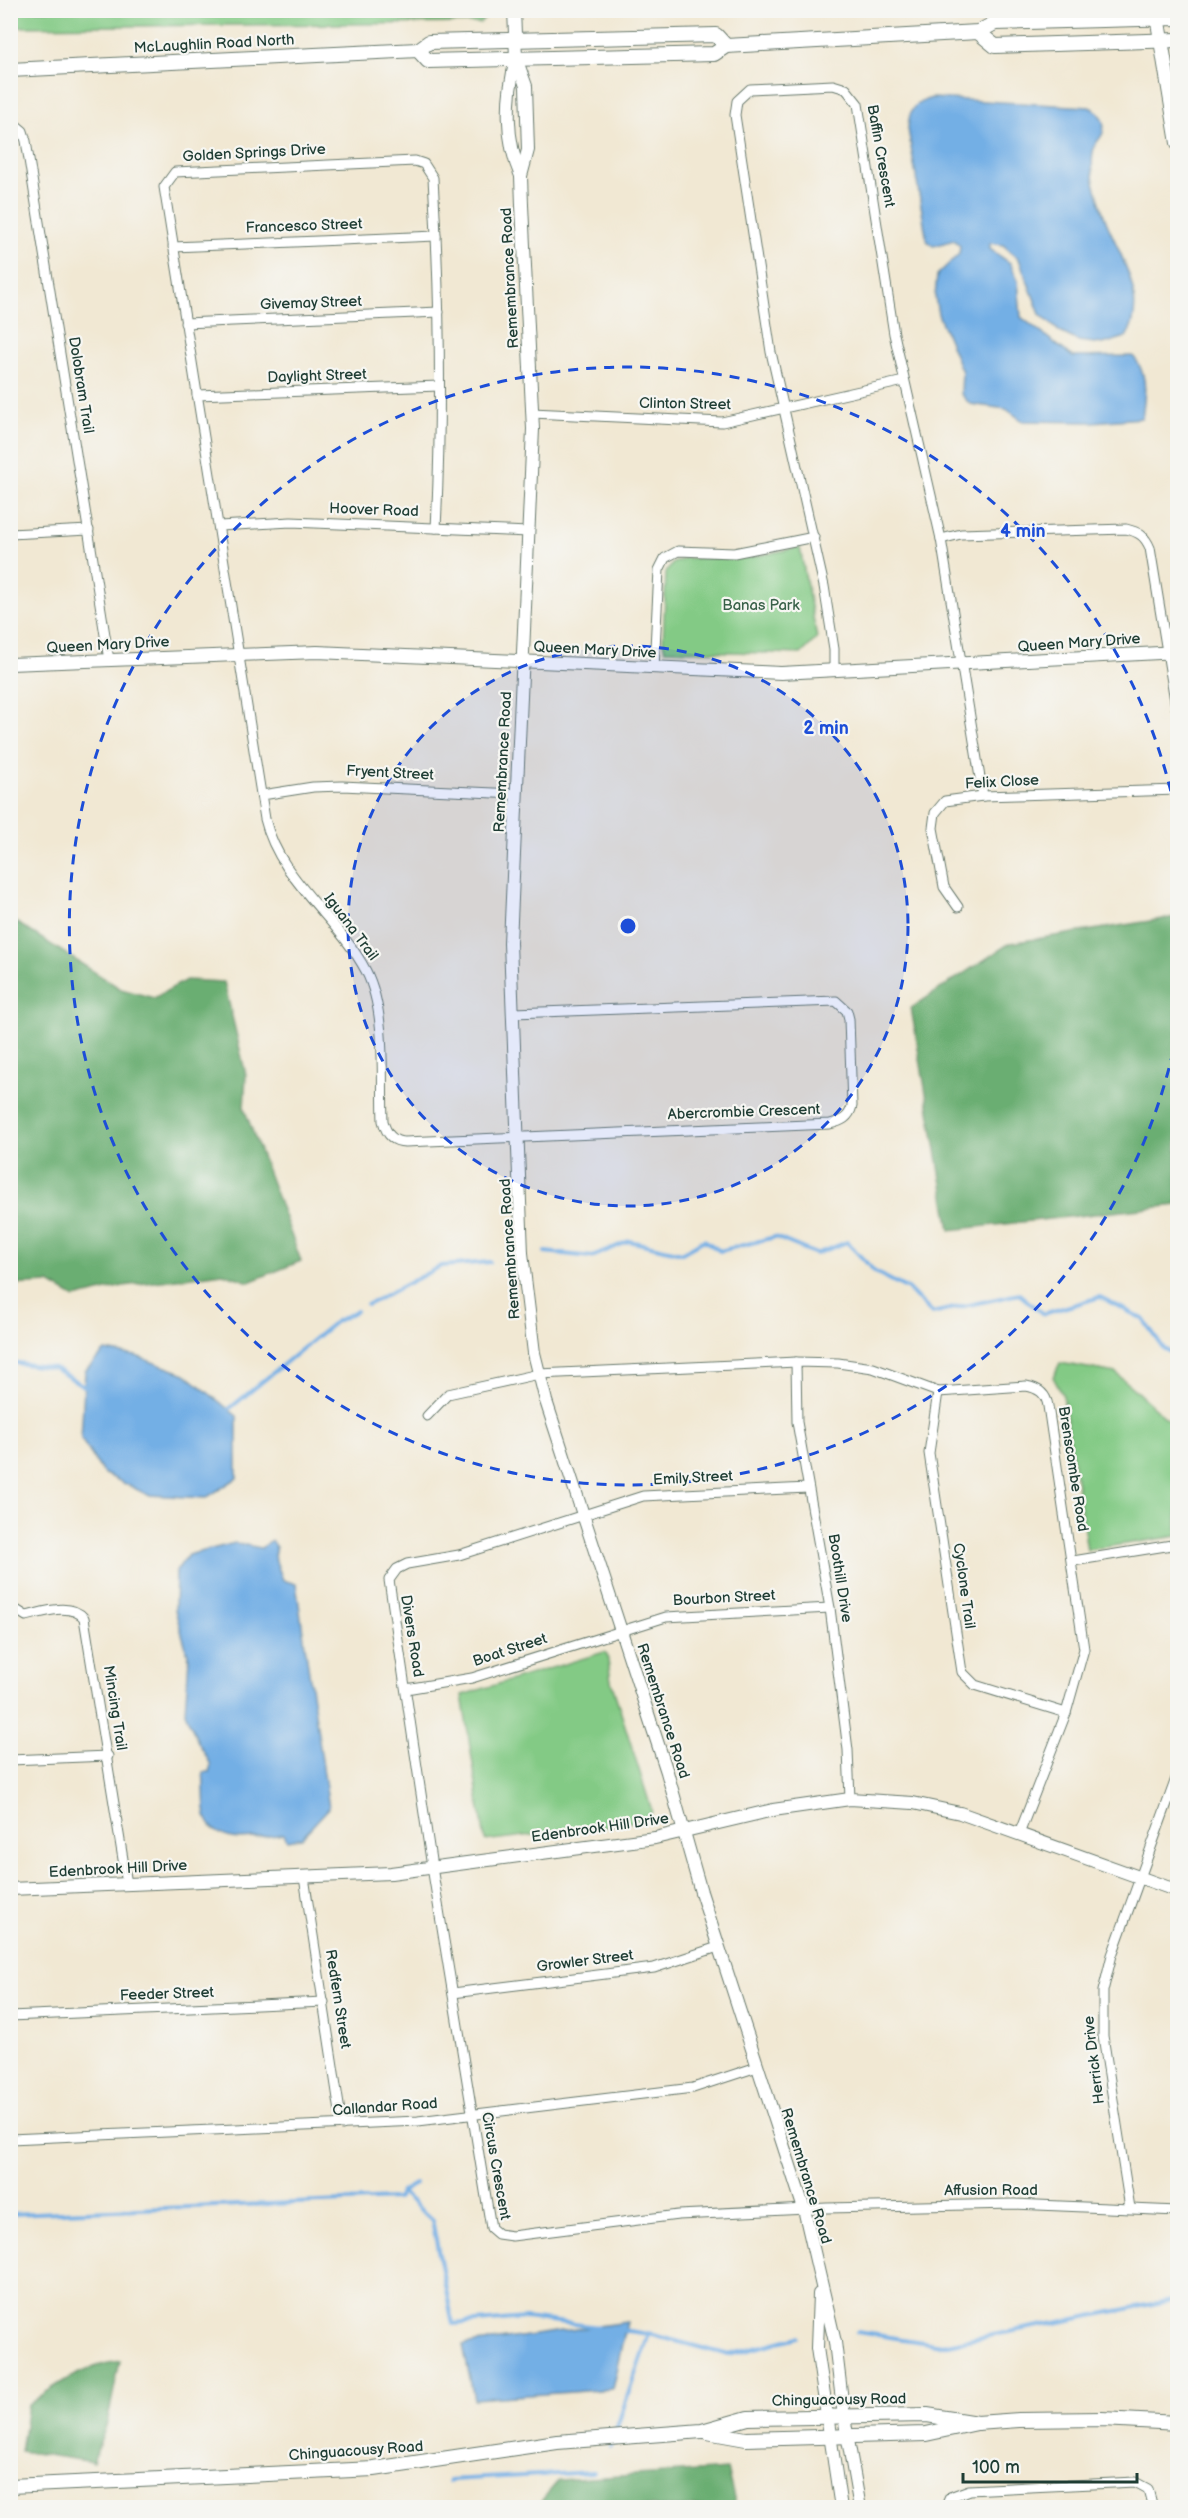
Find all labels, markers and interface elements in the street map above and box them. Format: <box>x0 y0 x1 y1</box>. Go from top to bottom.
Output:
street label: McLaughlin Road North <box>133 30 295 58</box>
street label: Baffin Crescent <box>863 103 899 209</box>
street label: Golden Springs Drive <box>182 140 326 166</box>
street label: Remembrance Road <box>497 207 523 349</box>
street label: Francesco Street <box>245 214 363 238</box>
street label: Givemay Street <box>260 292 363 314</box>
street label: Dolobram Trail <box>64 335 98 435</box>
street label: Daylight Street <box>267 365 367 387</box>
street label: Clinton Street <box>639 394 732 414</box>
street label: Hoover Road <box>329 499 419 521</box>
text: 4 min <box>1000 521 1046 542</box>
park label: Banas Park <box>722 596 800 615</box>
street label: Queen Mary Drive <box>1017 629 1141 657</box>
street label: Queen Mary Drive <box>46 632 170 658</box>
street label: Queen Mary Drive <box>533 637 657 663</box>
street label: Remembrance Road <box>490 691 516 833</box>
text: 2 min <box>803 718 849 739</box>
street label: Fryent Street <box>346 761 435 785</box>
street label: Felix Close <box>965 771 1040 793</box>
street label: Iguana Trail <box>320 890 382 964</box>
centre of rings <box>618 916 638 936</box>
street label: Abercrombie Crescent <box>667 1100 821 1124</box>
street label: Remembrance Road <box>496 1178 524 1320</box>
street label: Brenscombe Road <box>1054 1405 1092 1533</box>
street label: Emily Street <box>653 1466 734 1490</box>
street label: Boothill Drive <box>824 1532 856 1624</box>
street label: Cyclone Trail <box>949 1542 979 1630</box>
street label: Bourbon Street <box>672 1586 776 1610</box>
street label: Divers Road <box>396 1594 428 1678</box>
street label: Boat Street <box>471 1629 550 1671</box>
street label: Remembrance Road <box>632 1641 694 1781</box>
street label: Mincing Trail <box>99 1664 131 1752</box>
street label: Edenbrook Hill Drive <box>530 1809 670 1847</box>
street label: Edenbrook Hill Drive <box>48 1856 188 1882</box>
street label: Growler Street <box>536 1946 635 1976</box>
street label: Redfern Street <box>321 1948 355 2050</box>
street label: Feeder Street <box>120 1983 215 2005</box>
street label: Herrick Drive <box>1079 2015 1109 2105</box>
street label: Callandar Road <box>332 2094 438 2120</box>
street label: Remembrance Road <box>776 2106 836 2246</box>
street label: Circus Crescent <box>477 2111 515 2222</box>
street label: Affusion Road <box>944 2181 1038 2200</box>
street label: Chinguacousy Road <box>771 2389 907 2411</box>
street label: Chinguacousy Road <box>288 2437 424 2465</box>
scale bar <box>963 2446 1137 2484</box>
text: 100 m <box>972 2457 1020 2478</box>

